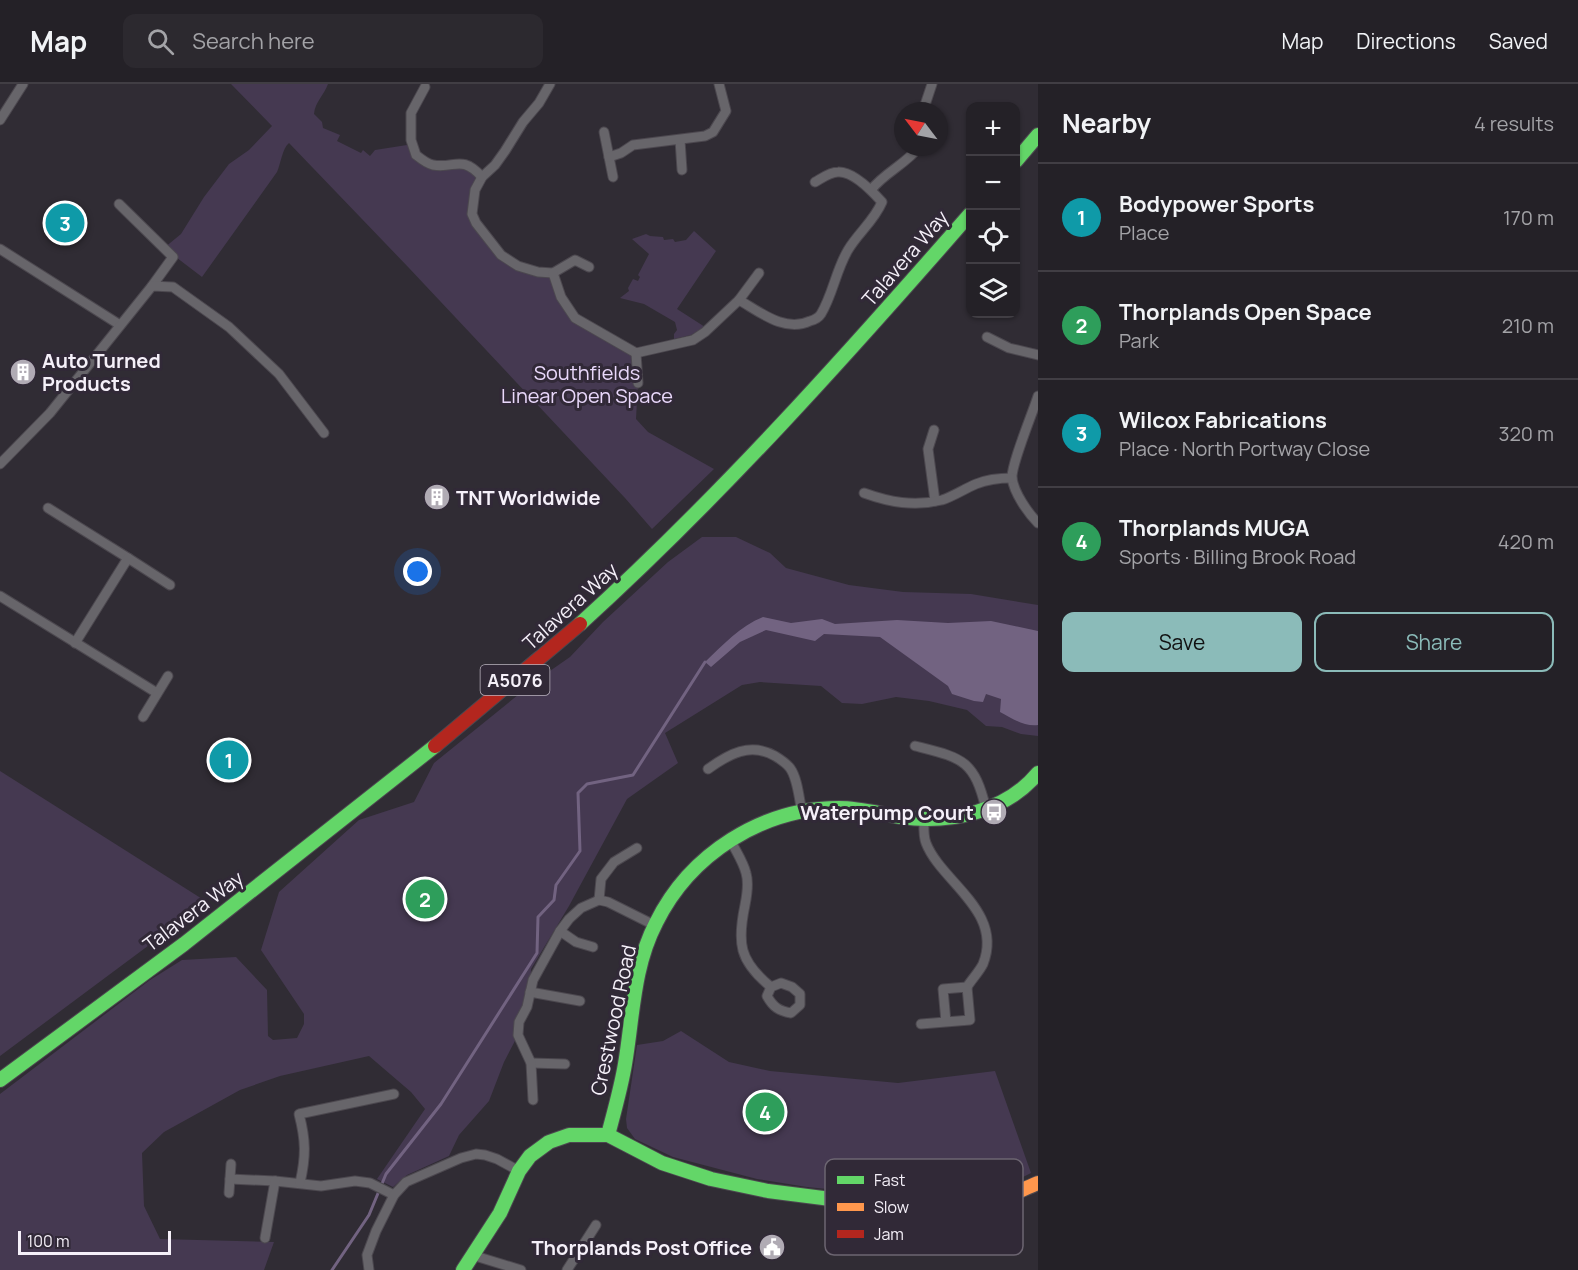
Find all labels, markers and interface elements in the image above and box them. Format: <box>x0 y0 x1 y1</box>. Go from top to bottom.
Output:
search box <box>123 14 543 68</box>
text: Map <box>30 22 87 60</box>
icon: search <box>144 25 177 58</box>
text: Search here <box>192 26 315 56</box>
text: Map <box>1282 27 1323 55</box>
text: Directions <box>1356 27 1456 55</box>
text: Saved <box>1489 27 1548 55</box>
north arrow <box>894 102 948 156</box>
map controls <box>966 102 1020 318</box>
button: + <box>966 102 1020 156</box>
text: Nearby <box>1062 105 1151 141</box>
text: 4 results <box>1474 110 1554 137</box>
button: − <box>966 156 1020 210</box>
text: Bodypower Sports <box>1119 189 1315 219</box>
pin: 3 <box>46 200 84 246</box>
street label: Talavera Way <box>856 204 955 312</box>
text: 1 <box>1077 204 1086 231</box>
text: 170 m <box>1503 204 1554 231</box>
button: locate <box>966 210 1020 264</box>
text: Place <box>1119 219 1169 246</box>
button: layers <box>966 264 1020 318</box>
text: Thorplands Open Space <box>1119 297 1372 327</box>
text: 2 <box>1076 312 1087 339</box>
text: 210 m <box>1502 312 1554 339</box>
text: Park <box>1119 327 1159 354</box>
place label: Auto Turned Products <box>42 347 161 397</box>
building icon: Auto Turned Products <box>8 357 38 387</box>
park label: Southfields Linear Open Space <box>501 359 673 409</box>
text: Wilcox Fabrications <box>1119 405 1327 435</box>
text: 3 <box>1076 420 1087 447</box>
text: 320 m <box>1498 420 1554 447</box>
text: Place · North Portway Close <box>1119 435 1370 462</box>
building icon: TNT Worldwide <box>422 482 452 512</box>
place label: TNT Worldwide <box>456 484 601 511</box>
text: Thorplands MUGA <box>1119 513 1309 543</box>
text: 4 <box>1075 528 1088 555</box>
text: 420 m <box>1498 528 1554 555</box>
text: Sports · Billing Brook Road <box>1119 543 1356 570</box>
street label: Talavera Way <box>517 556 624 656</box>
your location <box>403 557 432 586</box>
button: Save <box>1062 612 1302 672</box>
button: Share <box>1314 612 1554 672</box>
road number: A5076 <box>480 665 550 695</box>
pin: 1 <box>210 738 248 782</box>
bus stop icon: Waterpump Court <box>979 797 1009 827</box>
place label: Waterpump Court <box>800 799 974 826</box>
street label: Talavera Way <box>137 864 249 958</box>
pin: 2 <box>406 876 444 922</box>
street label: Crestwood Road <box>584 942 642 1098</box>
pin: 4 <box>746 1090 784 1134</box>
legend <box>825 1159 1023 1255</box>
text: Fast <box>874 1169 905 1191</box>
text: Slow <box>874 1196 909 1218</box>
text: Jam <box>874 1223 904 1245</box>
scale bar <box>18 1228 171 1256</box>
text: 100 m <box>27 1230 70 1252</box>
public building icon: Thorplands Post Office <box>757 1232 787 1262</box>
place label: Thorplands Post Office <box>531 1234 752 1261</box>

